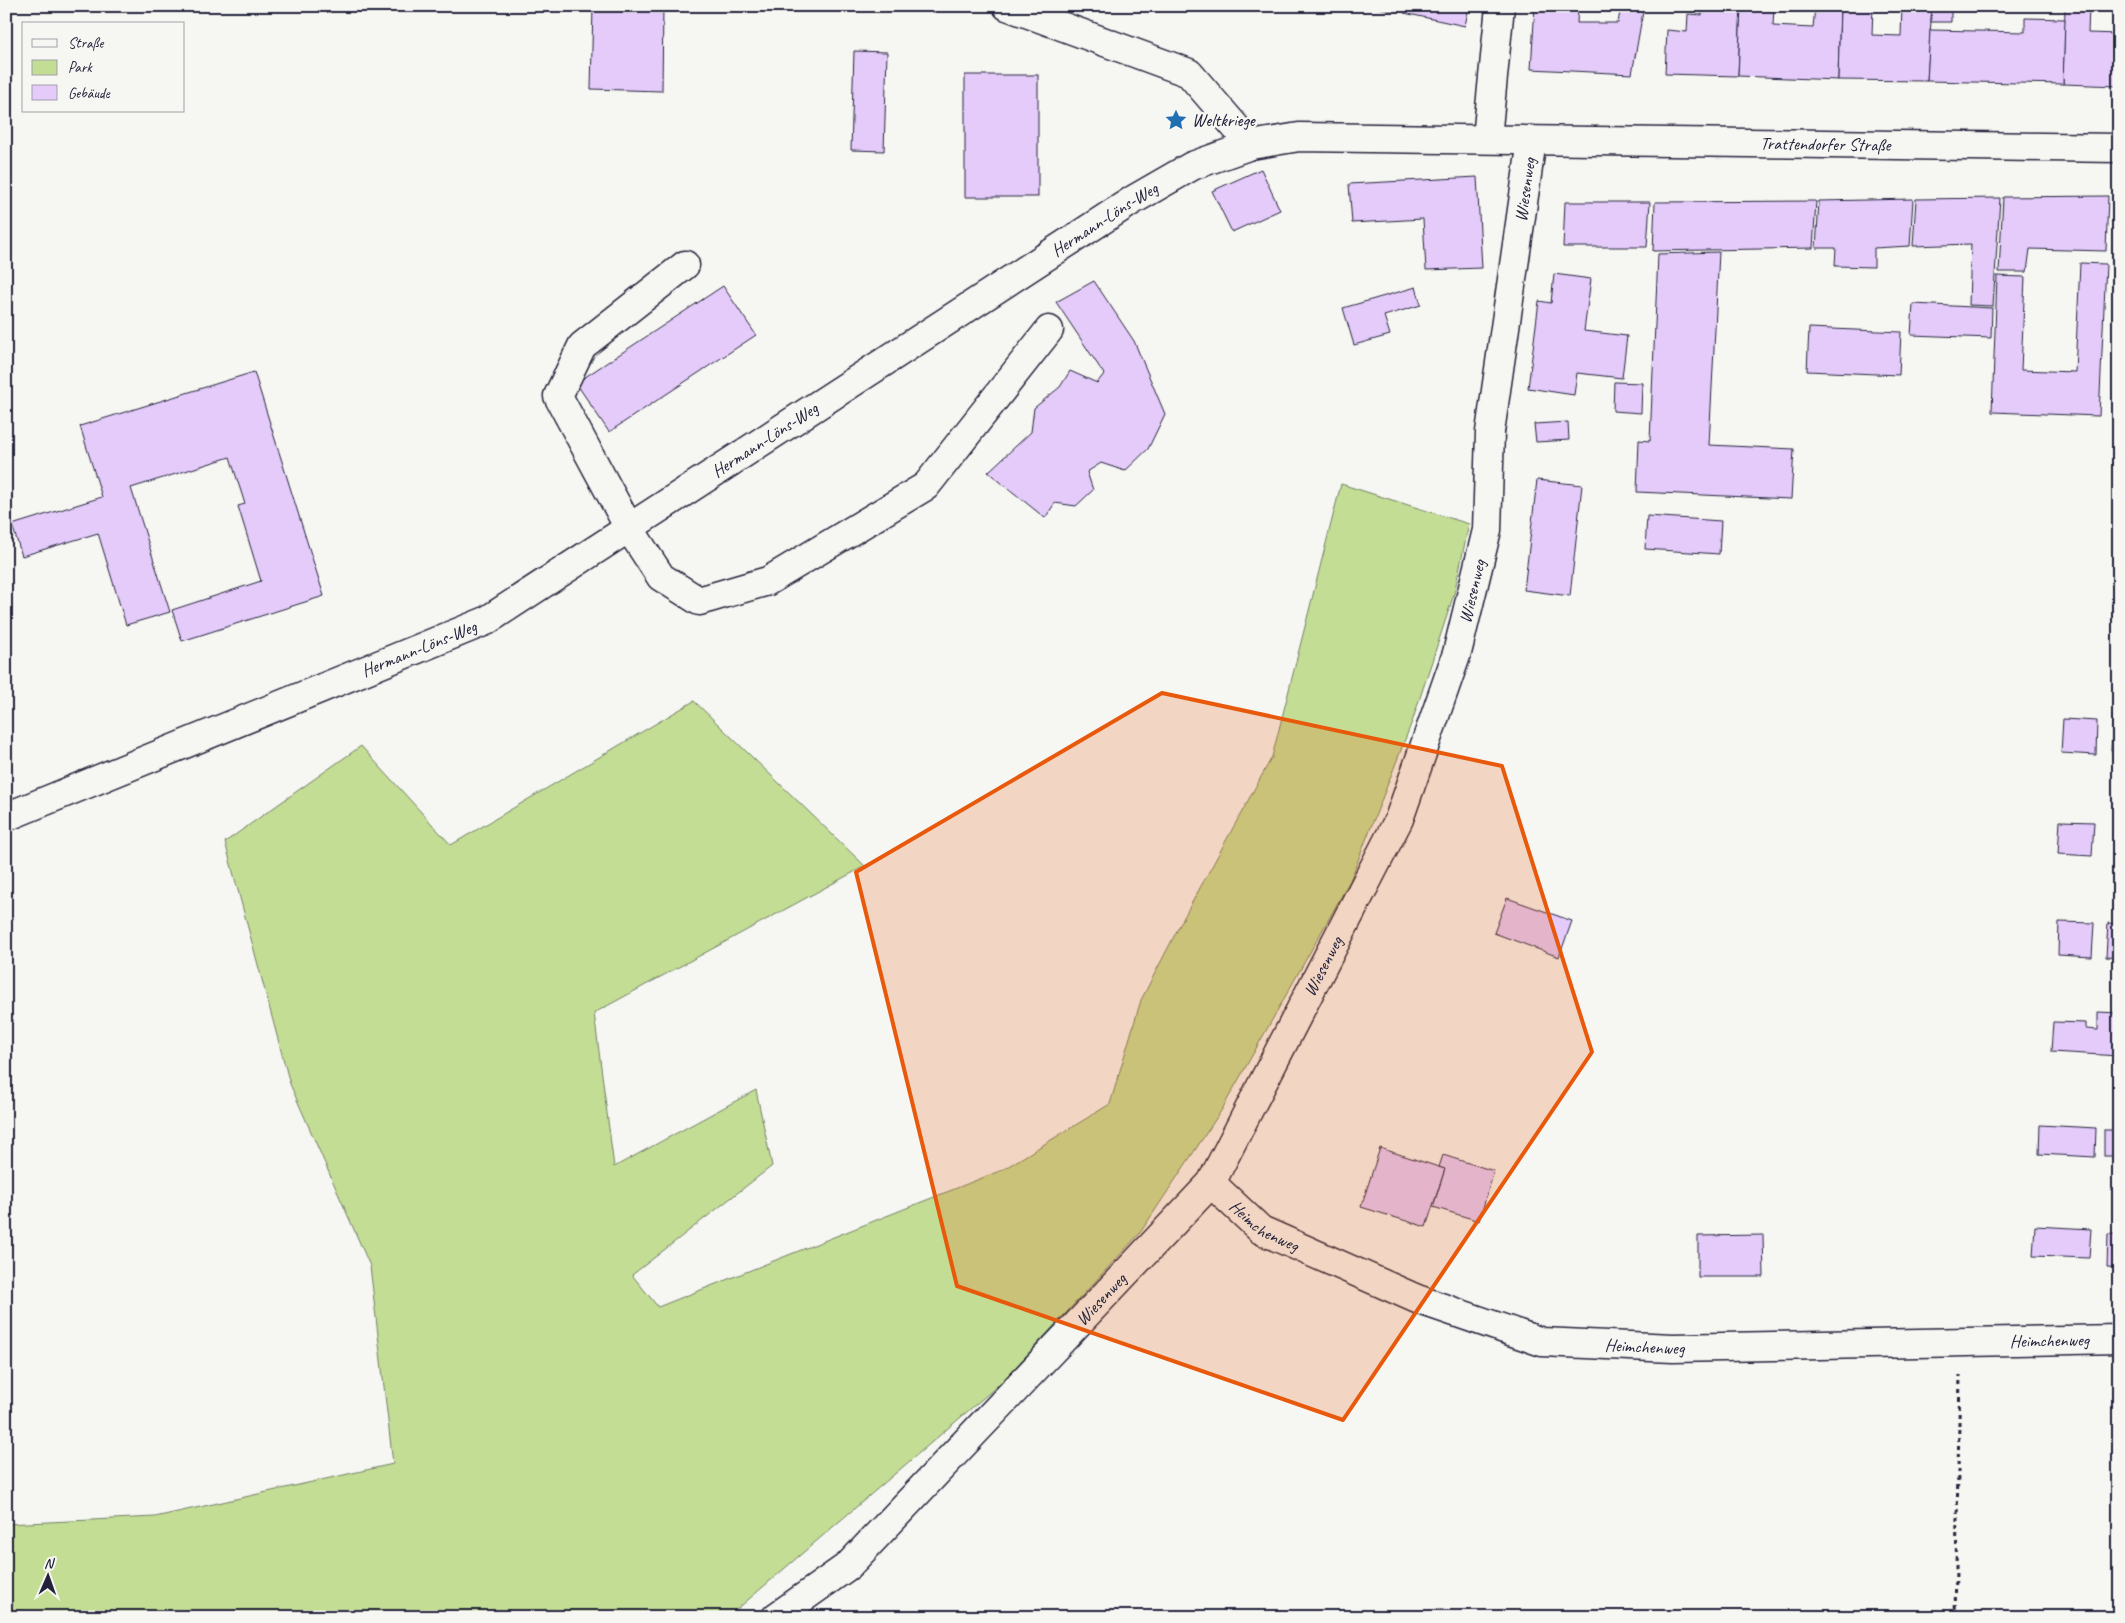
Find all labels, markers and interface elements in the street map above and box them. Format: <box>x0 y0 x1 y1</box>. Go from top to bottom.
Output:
legend <box>22 22 185 112</box>
text: Straße <box>68 34 104 53</box>
text: Park <box>68 58 93 77</box>
text: Gebäude <box>68 84 111 103</box>
place icon: Weltkriege <box>1163 107 1189 133</box>
place label: Weltkriege <box>1192 109 1256 131</box>
street label: Trattendorfer Straße <box>1760 132 1892 156</box>
street label: Wiesenweg <box>1509 155 1541 223</box>
street label: Hermann-Löns-Weg <box>1047 176 1163 261</box>
street label: Hermann-Löns-Weg <box>707 396 823 482</box>
street label: Wiesenweg <box>1454 556 1491 625</box>
street label: Hermann-Löns-Weg <box>358 614 481 682</box>
street label: Wiesenweg <box>1298 931 1348 1000</box>
street label: Heimchenweg <box>1225 1195 1304 1257</box>
street label: Wiesenweg <box>1071 1267 1132 1330</box>
street label: Heimchenweg <box>2009 1329 2091 1352</box>
street label: Heimchenweg <box>1604 1334 1686 1359</box>
north arrow <box>22 1550 72 1600</box>
text: N <box>44 1555 55 1572</box>

